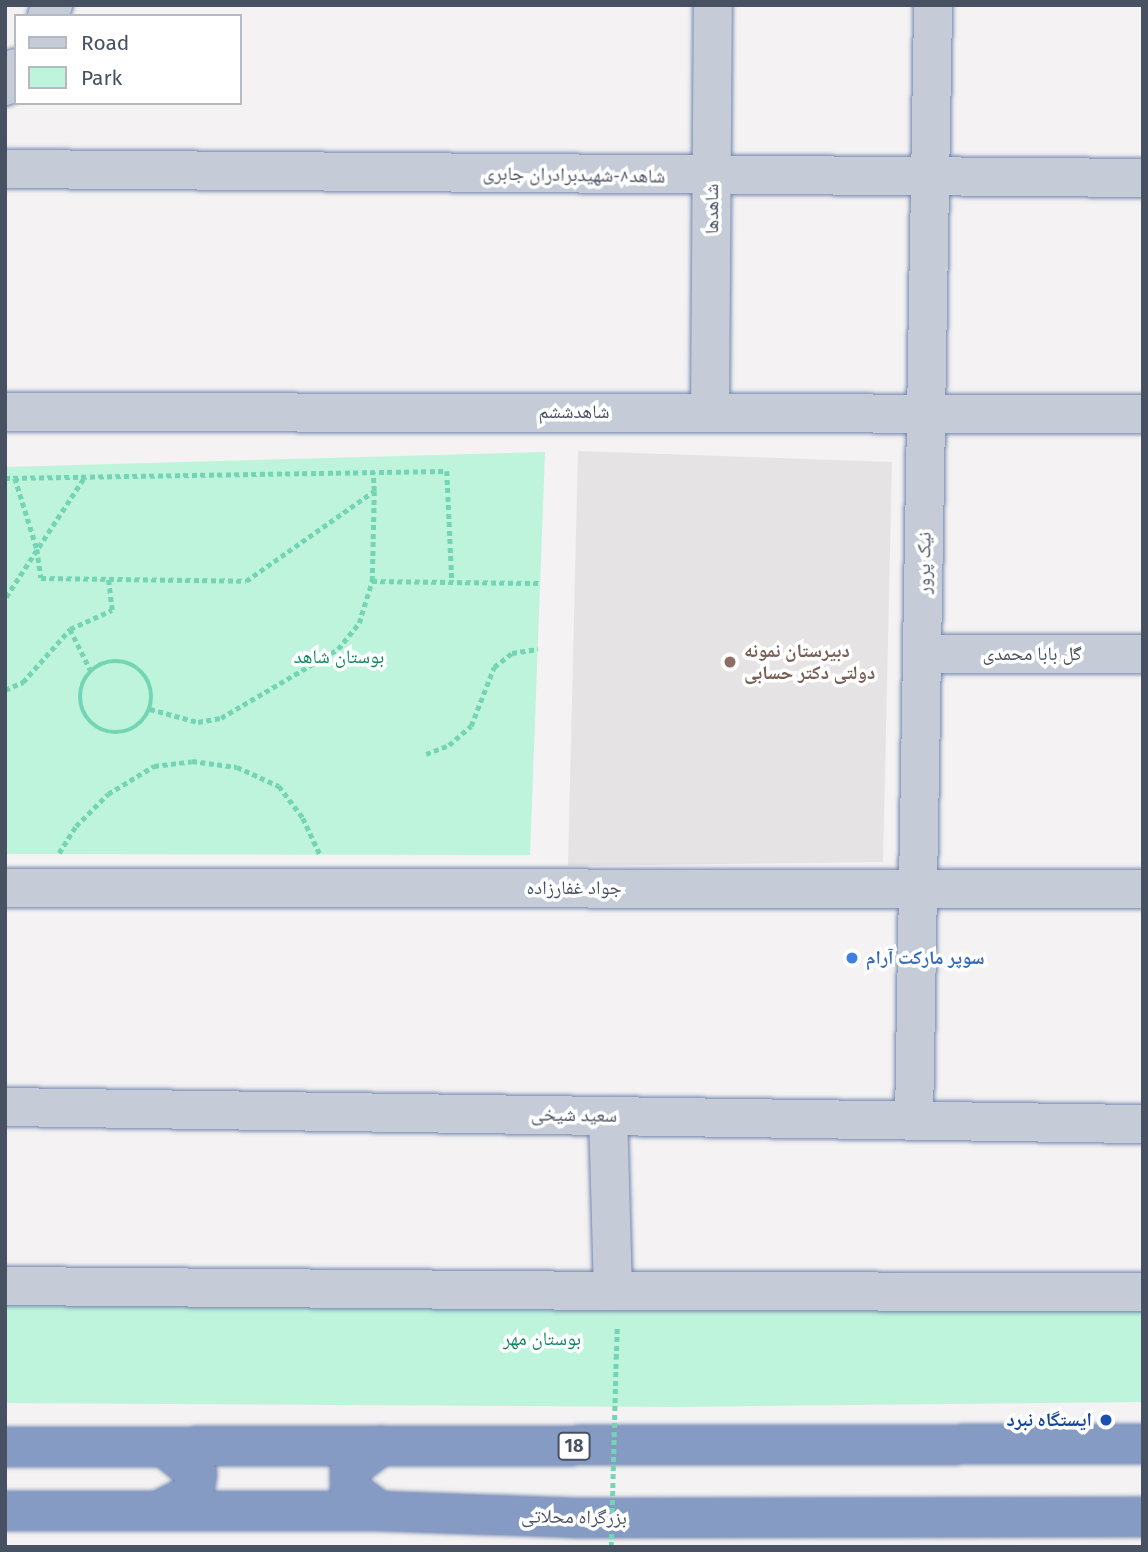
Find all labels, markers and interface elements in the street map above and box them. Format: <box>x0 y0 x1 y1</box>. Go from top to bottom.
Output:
legend <box>14 14 242 105</box>
text: Road <box>81 30 129 56</box>
text: Park <box>81 65 122 91</box>
street label: شاهد۸-شهیدبرادران جابری <box>483 162 665 188</box>
street label: شاهدها <box>701 184 723 234</box>
street label: شاهدششم <box>538 401 610 423</box>
street label: نیک پرور <box>912 532 936 594</box>
place label: دبیرستان نمونه دولتی دکتر حسابی <box>744 640 875 684</box>
street label: گل بابا محمدی <box>982 643 1082 665</box>
park label: بوستان شاهد <box>294 646 384 668</box>
marker: دبیرستان نمونه دولتی دکتر حسابی <box>722 654 738 670</box>
street label: جواد غفارزاده <box>527 877 621 899</box>
place label: سوپر مارکت آرام <box>866 947 985 969</box>
marker: سوپر مارکت آرام <box>844 950 860 966</box>
street label: سعید شیخی <box>531 1103 617 1127</box>
park label: بوستان مهر <box>503 1328 581 1350</box>
place label: ایستگاه نبرد <box>1007 1409 1092 1431</box>
marker: ایستگاه نبرد <box>1098 1412 1114 1428</box>
road number: 18 <box>556 1432 592 1461</box>
street label: بزرگراه محلاتی <box>521 1505 627 1529</box>

